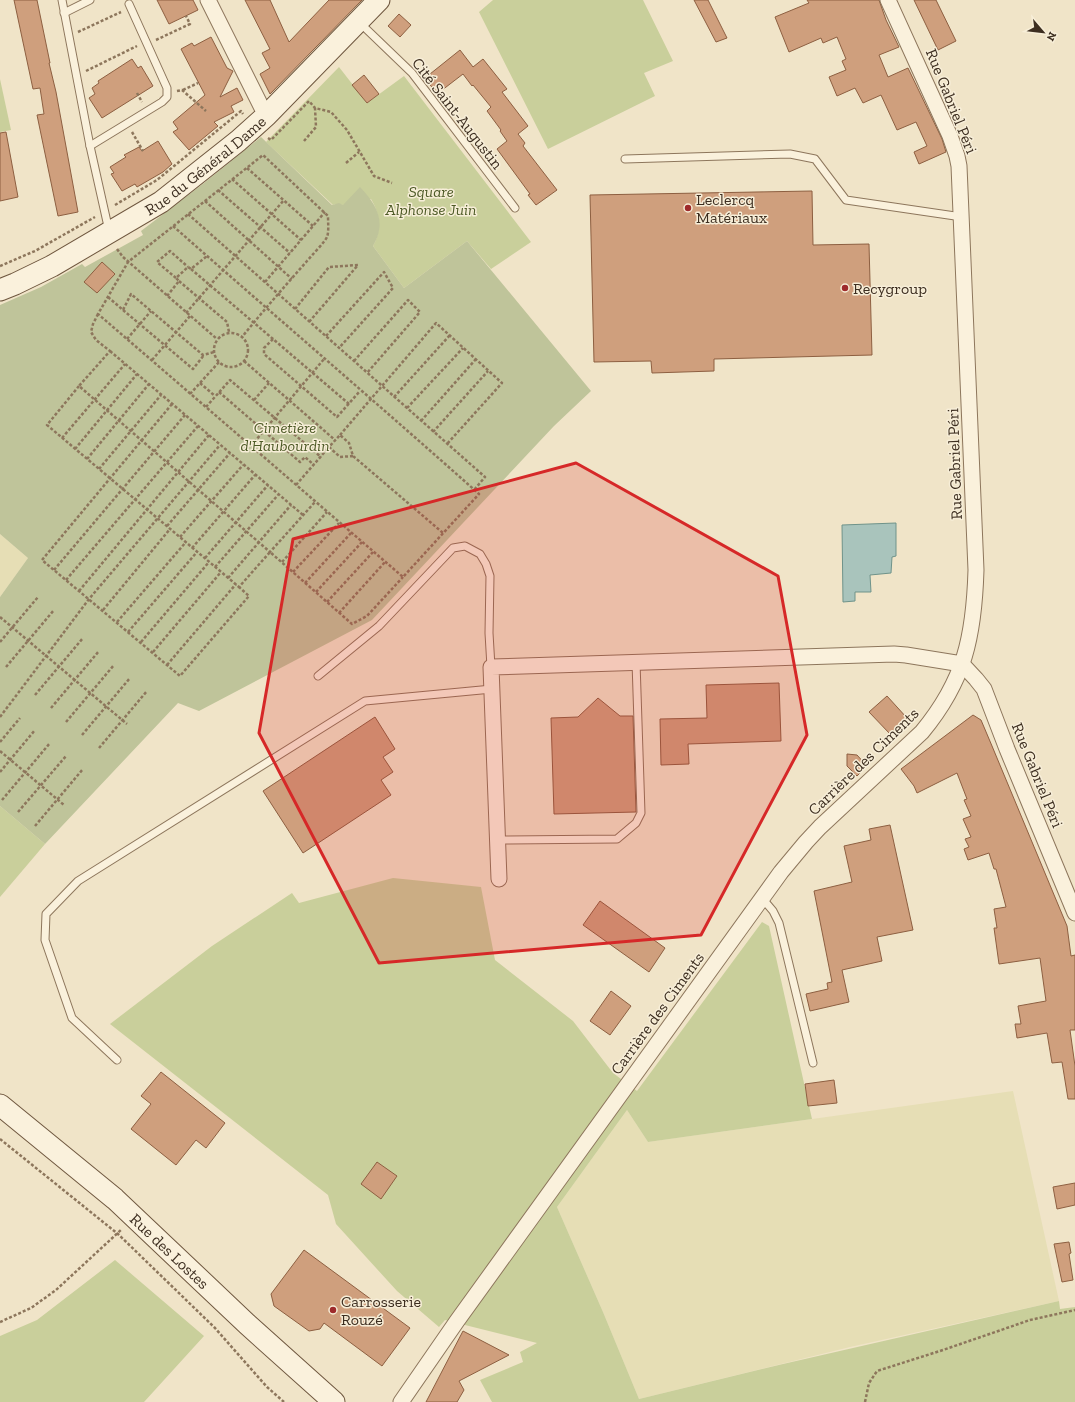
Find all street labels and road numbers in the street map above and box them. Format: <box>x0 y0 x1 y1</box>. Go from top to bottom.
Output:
street label: Rue Gabriel Péri <box>922 46 981 157</box>
street label: Cité Saint-Augustin <box>408 54 508 173</box>
street label: Rue du Général Dame <box>141 112 270 219</box>
street label: Rue Gabriel Péri <box>943 407 966 520</box>
street label: Carrière des Ciments <box>804 704 923 819</box>
street label: Rue Gabriel Péri <box>1008 720 1067 831</box>
street label: Carrière des Ciments <box>607 948 708 1078</box>
street label: Rue des Lostes <box>126 1209 213 1293</box>

